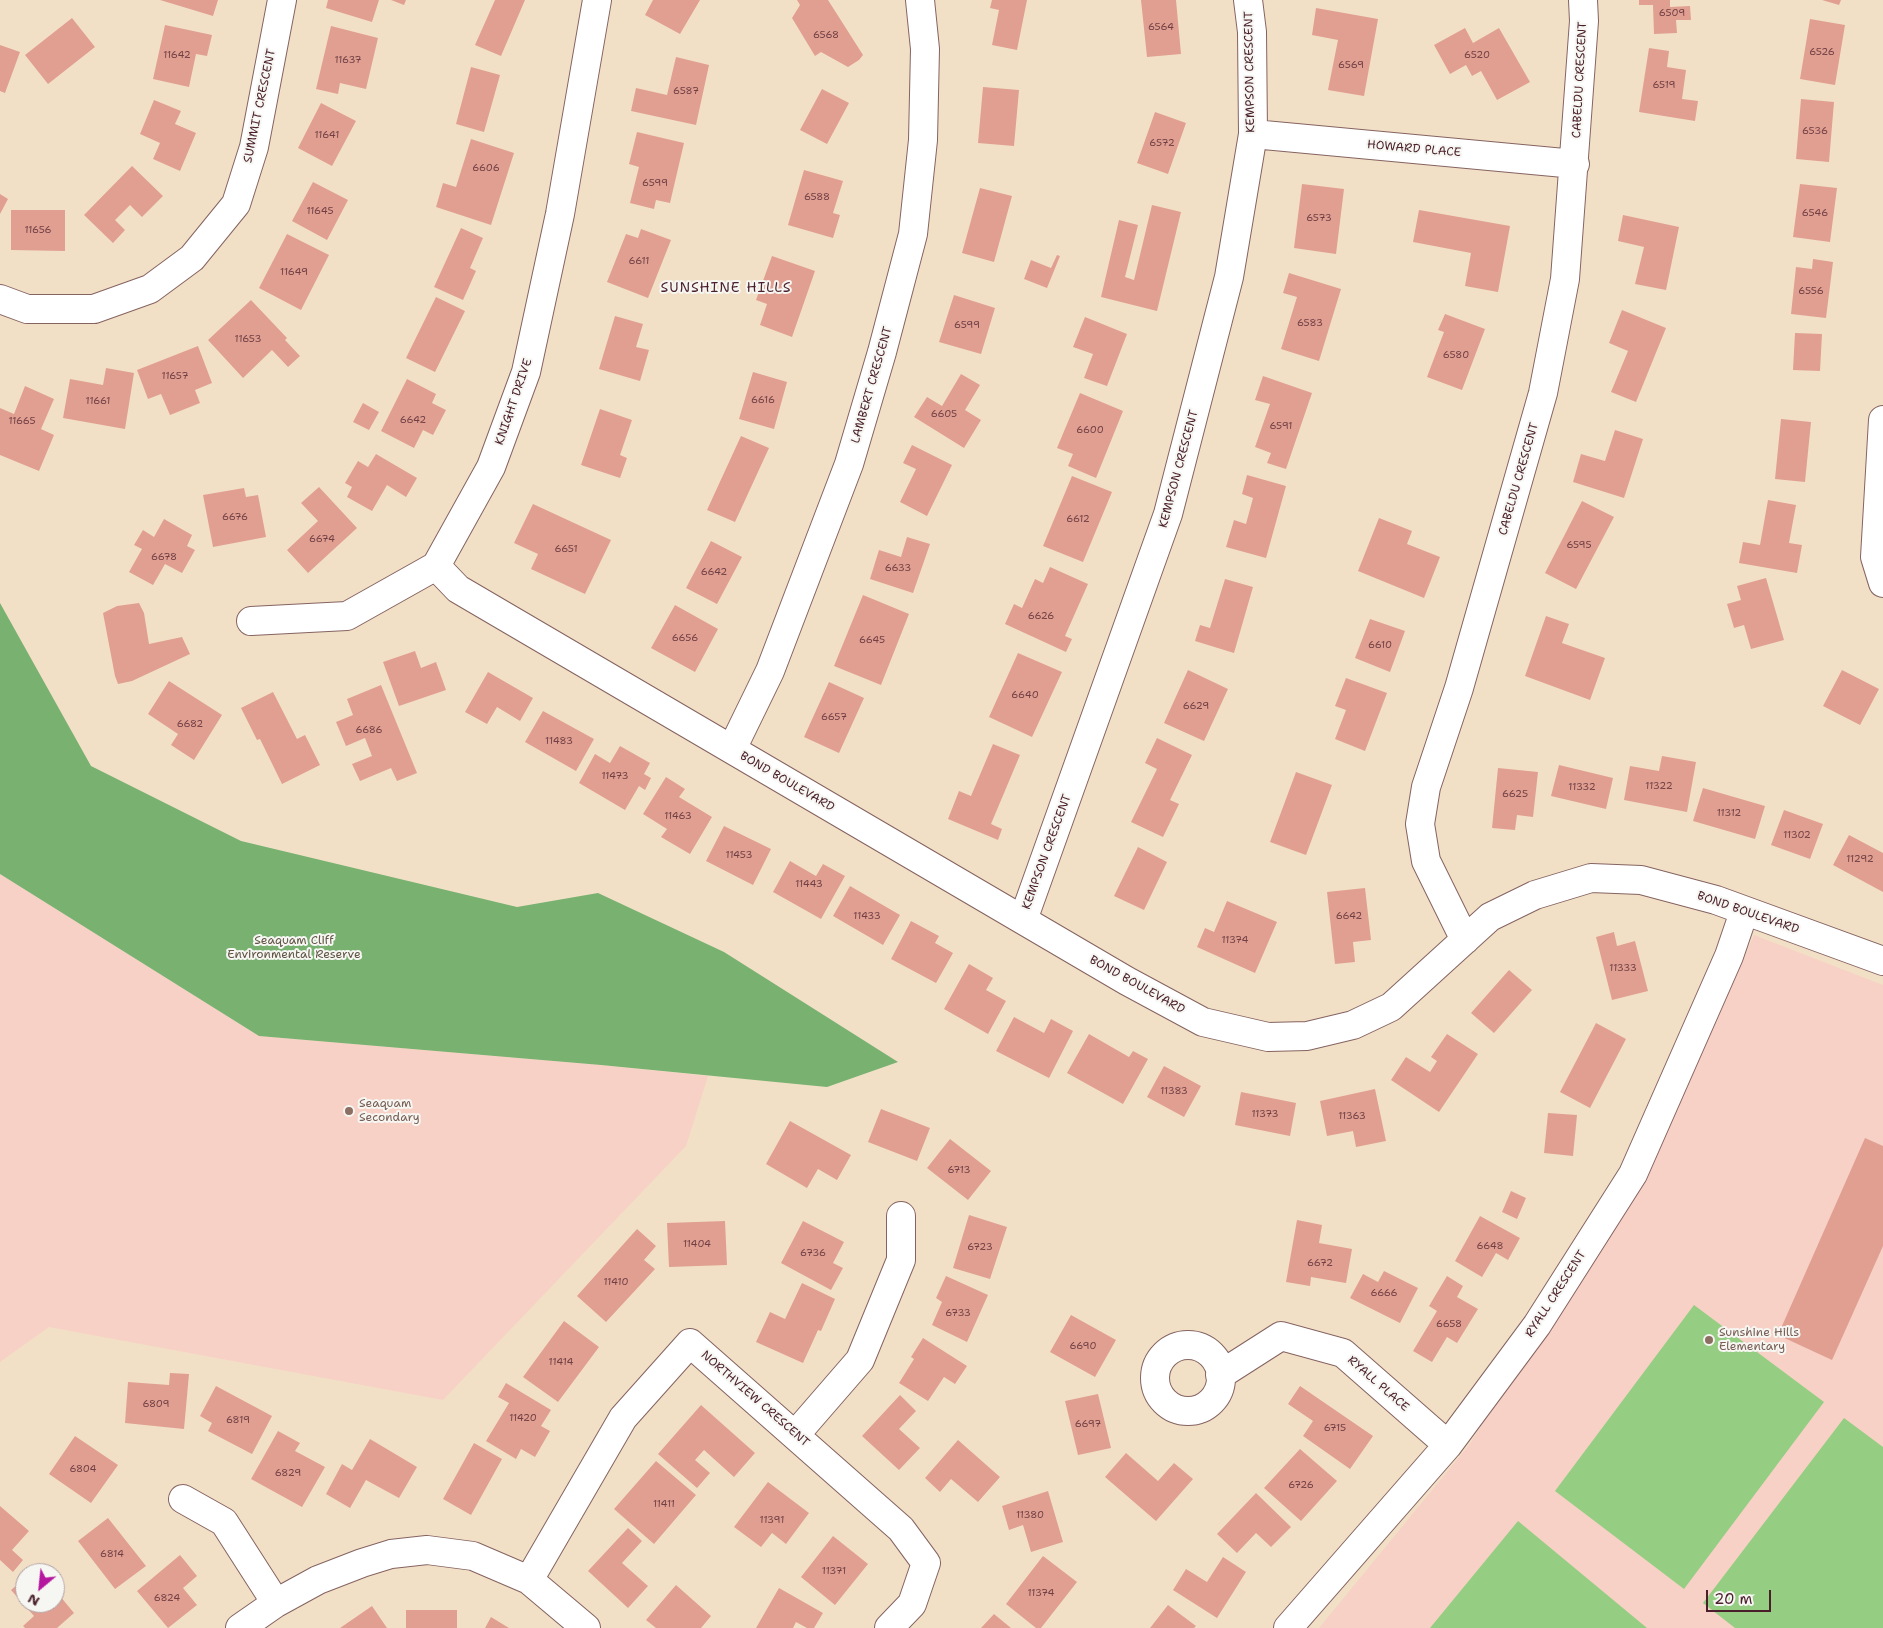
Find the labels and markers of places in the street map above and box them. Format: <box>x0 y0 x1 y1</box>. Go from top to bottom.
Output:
place label: Seaquam Secondary <box>359 1097 420 1125</box>
marker: Seaquam Secondary <box>343 1105 355 1117</box>
place label: Sunshine Hills Elementary <box>1719 1326 1799 1354</box>
marker: Sunshine Hills Elementary <box>1703 1334 1715 1346</box>

